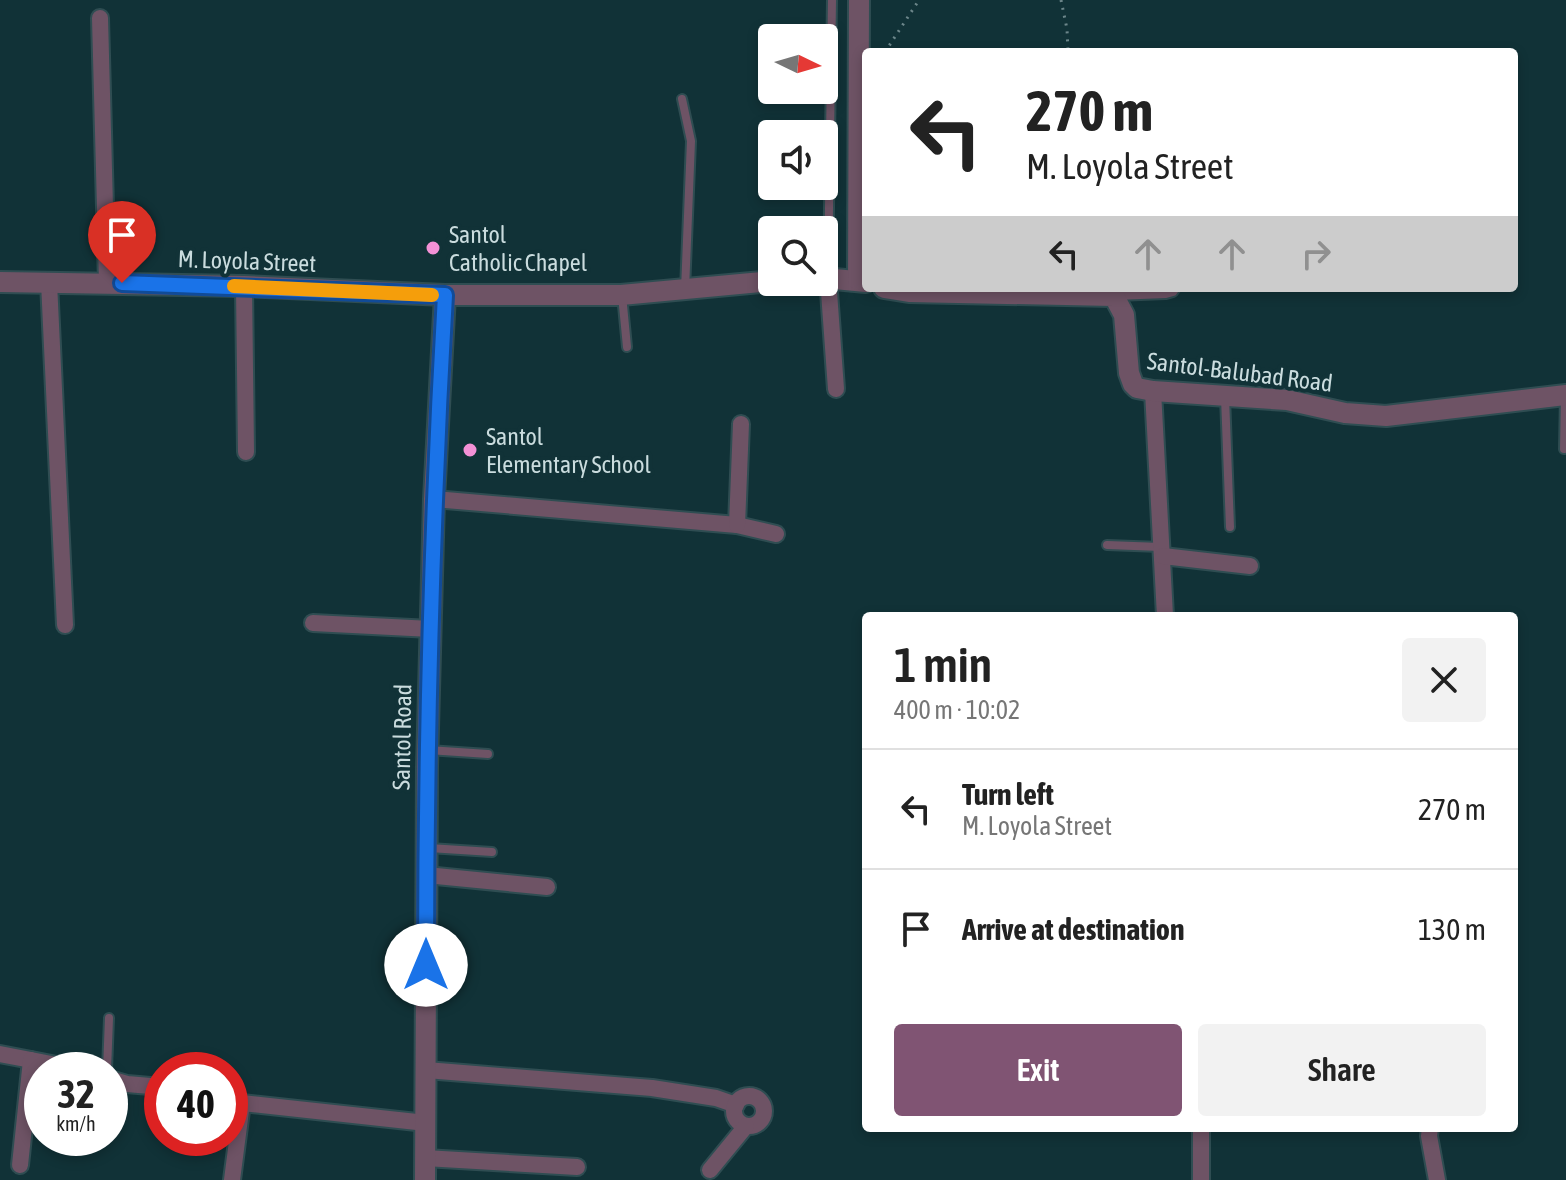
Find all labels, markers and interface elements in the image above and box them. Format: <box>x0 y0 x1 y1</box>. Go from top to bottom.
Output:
north arrow <box>758 24 838 104</box>
map controls <box>758 24 838 296</box>
text: 270 m <box>1026 79 1153 143</box>
icon: left <box>894 80 998 184</box>
button: sound <box>758 120 838 200</box>
text: M. Loyola Street <box>1026 145 1234 187</box>
pin <box>88 201 156 283</box>
icon: arrive <box>100 213 144 257</box>
button: search <box>758 216 838 296</box>
place label: Santol Catholic Chapel <box>449 221 588 276</box>
icon: left <box>1042 232 1086 276</box>
icon: ahead <box>1126 232 1170 276</box>
icon: ahead <box>1210 232 1254 276</box>
icon: right <box>1294 232 1338 276</box>
marker: Santol Catholic Chapel <box>424 239 442 257</box>
street label: M. Loyola Street <box>177 245 317 277</box>
street label: Santol-Balubad Road <box>1146 347 1334 397</box>
place label: Santol Elementary School <box>486 423 652 478</box>
marker: Santol Elementary School <box>461 441 479 459</box>
text: 1 min <box>894 637 992 692</box>
button: close <box>1402 638 1486 722</box>
street label: Santol Road <box>388 684 416 790</box>
text: 400 m · 10:02 <box>894 695 1020 725</box>
text: Turn left <box>962 777 1054 811</box>
icon: left <box>894 787 938 831</box>
text: 270 m <box>1418 792 1486 826</box>
text: M. Loyola Street <box>962 811 1112 841</box>
icon: arrive <box>894 907 938 951</box>
text: Arrive at destination <box>962 912 1184 946</box>
text: 130 m <box>1418 912 1486 946</box>
position arrow <box>384 923 468 1007</box>
button: Exit <box>894 1024 1182 1116</box>
button: Share <box>1198 1024 1486 1116</box>
speed limit sign: 40 <box>144 1052 248 1156</box>
text: 32 <box>57 1071 95 1116</box>
text: km/h <box>56 1112 96 1135</box>

